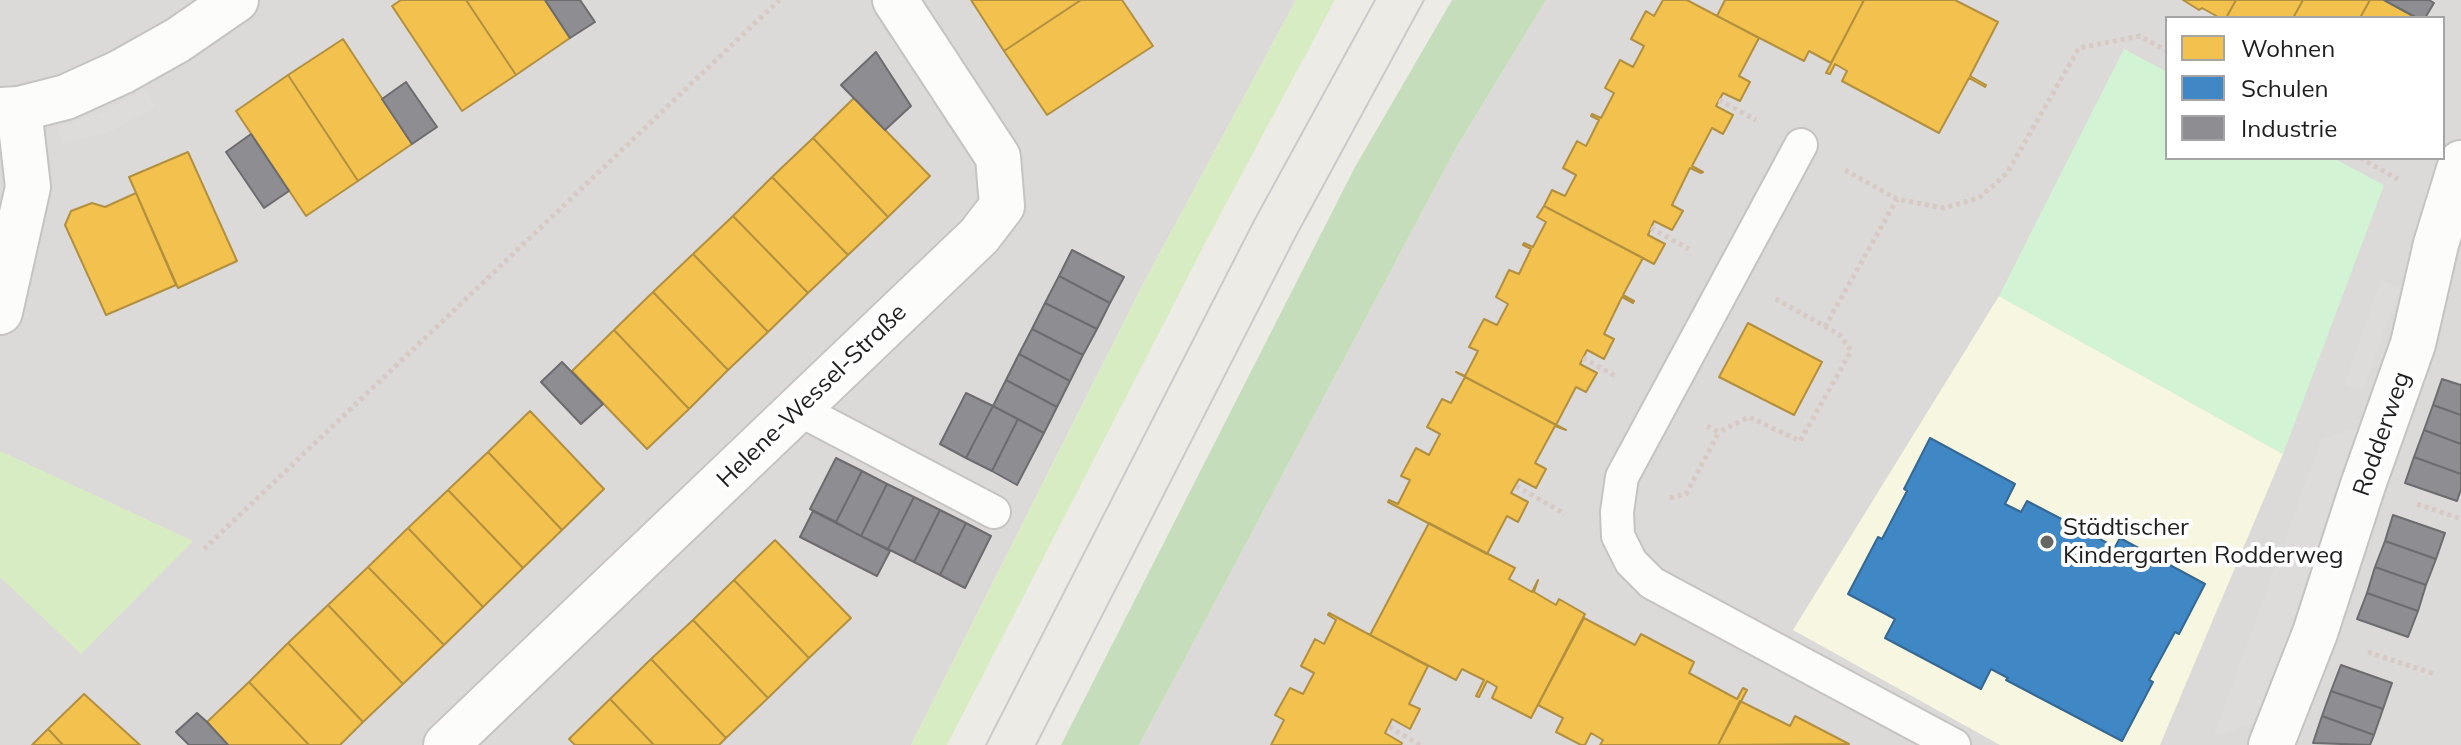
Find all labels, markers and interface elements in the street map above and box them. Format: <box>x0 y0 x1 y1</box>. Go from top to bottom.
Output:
legend <box>2165 16 2445 160</box>
text: Wohnen <box>2241 33 2335 63</box>
text: Schulen <box>2241 73 2329 103</box>
text: Industrie <box>2241 113 2337 143</box>
street label: Helene-Wessel-Straße <box>711 298 913 494</box>
street label: Rodderweg <box>2347 368 2417 500</box>
place label: Städtischer Kindergarten Rodderweg <box>2063 514 2343 570</box>
marker: Städtischer Kindergarten Rodderweg <box>2038 533 2056 551</box>

